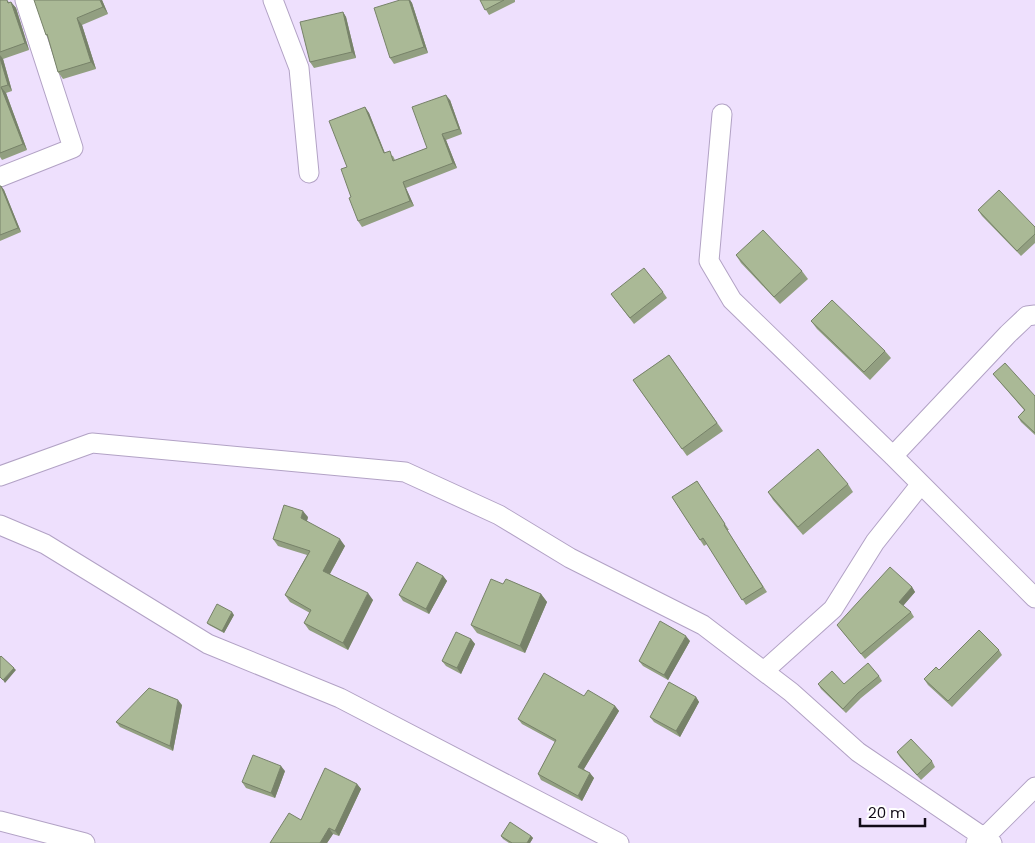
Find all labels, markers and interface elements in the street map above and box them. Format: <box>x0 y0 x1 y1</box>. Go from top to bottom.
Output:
scale bar <box>860 796 925 828</box>
text: 20 m <box>868 802 906 823</box>

